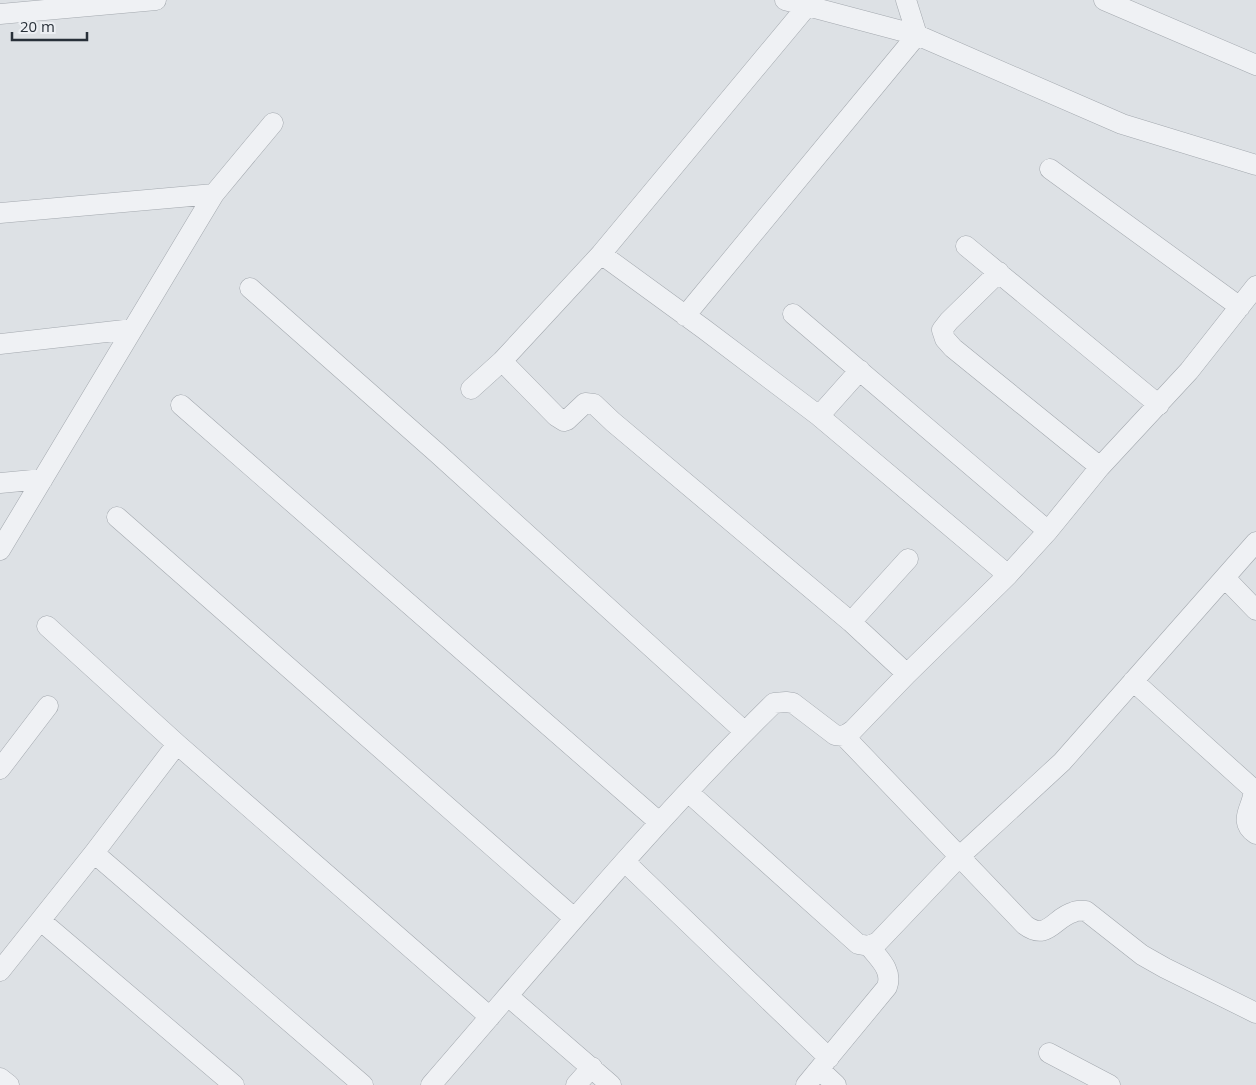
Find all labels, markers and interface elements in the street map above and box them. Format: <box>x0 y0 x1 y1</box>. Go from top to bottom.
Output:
scale bar <box>12 10 88 42</box>
text: 20 m <box>20 16 55 36</box>

